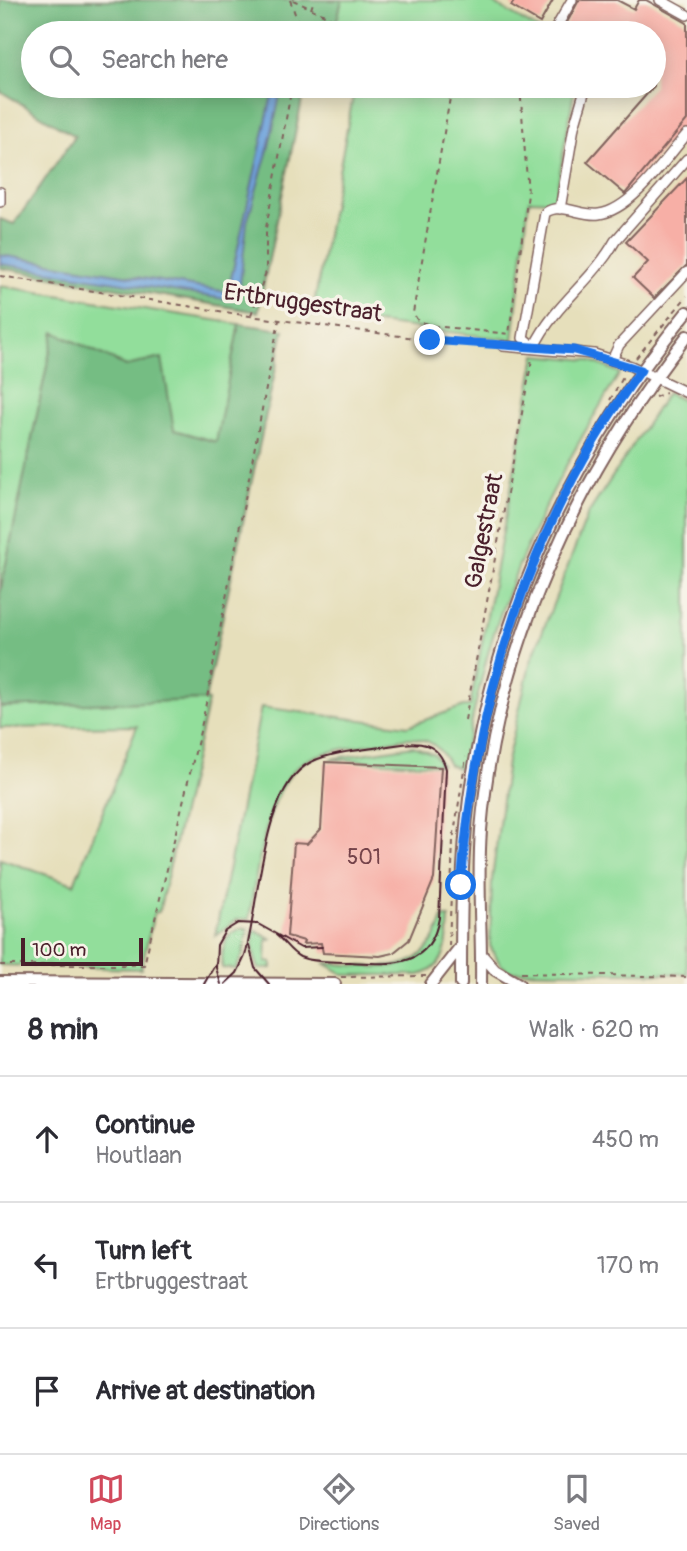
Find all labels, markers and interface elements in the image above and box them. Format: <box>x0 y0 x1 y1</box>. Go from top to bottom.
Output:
search box <box>21 21 666 98</box>
icon: search <box>45 41 83 79</box>
text: Search here <box>101 44 228 76</box>
street label: Ertbruggestraat <box>222 278 384 328</box>
route end <box>414 324 445 355</box>
street label: Galgestraat <box>459 471 509 591</box>
house number: 501 <box>347 844 381 871</box>
route start <box>445 869 476 900</box>
scale bar <box>21 935 144 967</box>
text: 100 m <box>32 938 86 962</box>
text: 8 min <box>28 1011 98 1048</box>
text: Walk · 620 m <box>529 1015 659 1044</box>
text: Continue <box>95 1109 195 1141</box>
icon: ahead <box>28 1120 66 1158</box>
text: 450 m <box>592 1125 659 1154</box>
text: Houtlaan <box>95 1141 182 1170</box>
text: Turn left <box>95 1235 191 1267</box>
icon: left <box>28 1246 66 1284</box>
text: 170 m <box>597 1251 659 1280</box>
text: Ertbruggestraat <box>95 1267 248 1296</box>
icon: arrive <box>28 1372 66 1410</box>
text: Arrive at destination <box>95 1375 315 1407</box>
tab: Map <box>87 1470 125 1536</box>
tab: Directions <box>299 1470 379 1536</box>
tab: Saved <box>553 1470 600 1536</box>

